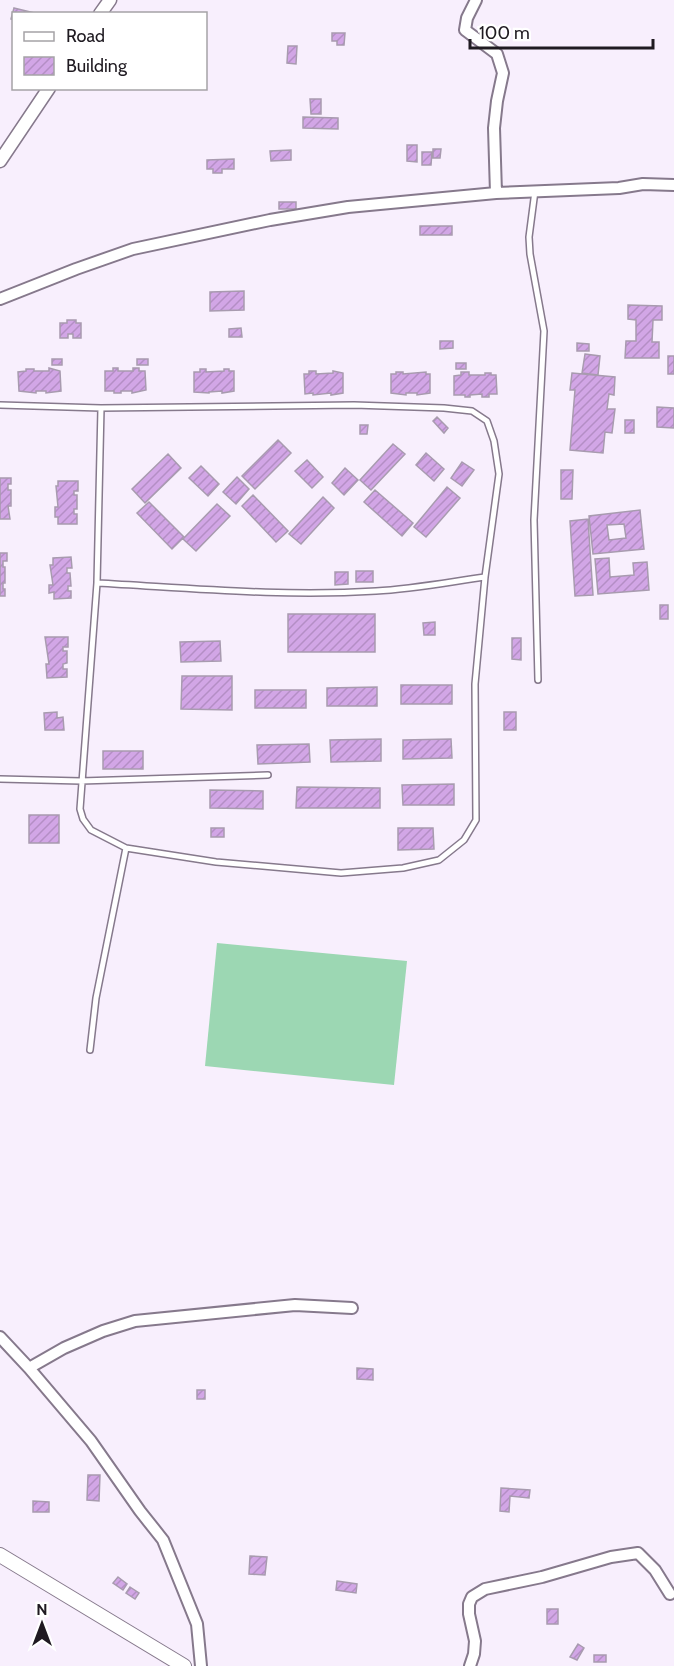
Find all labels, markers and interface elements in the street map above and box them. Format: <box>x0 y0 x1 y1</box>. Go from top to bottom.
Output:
legend <box>12 12 207 90</box>
scale bar <box>470 12 653 50</box>
text: 100 m <box>479 22 530 44</box>
text: Road <box>66 25 105 47</box>
text: Building <box>66 55 128 77</box>
north arrow <box>12 1594 72 1654</box>
text: N <box>36 1600 48 1619</box>

